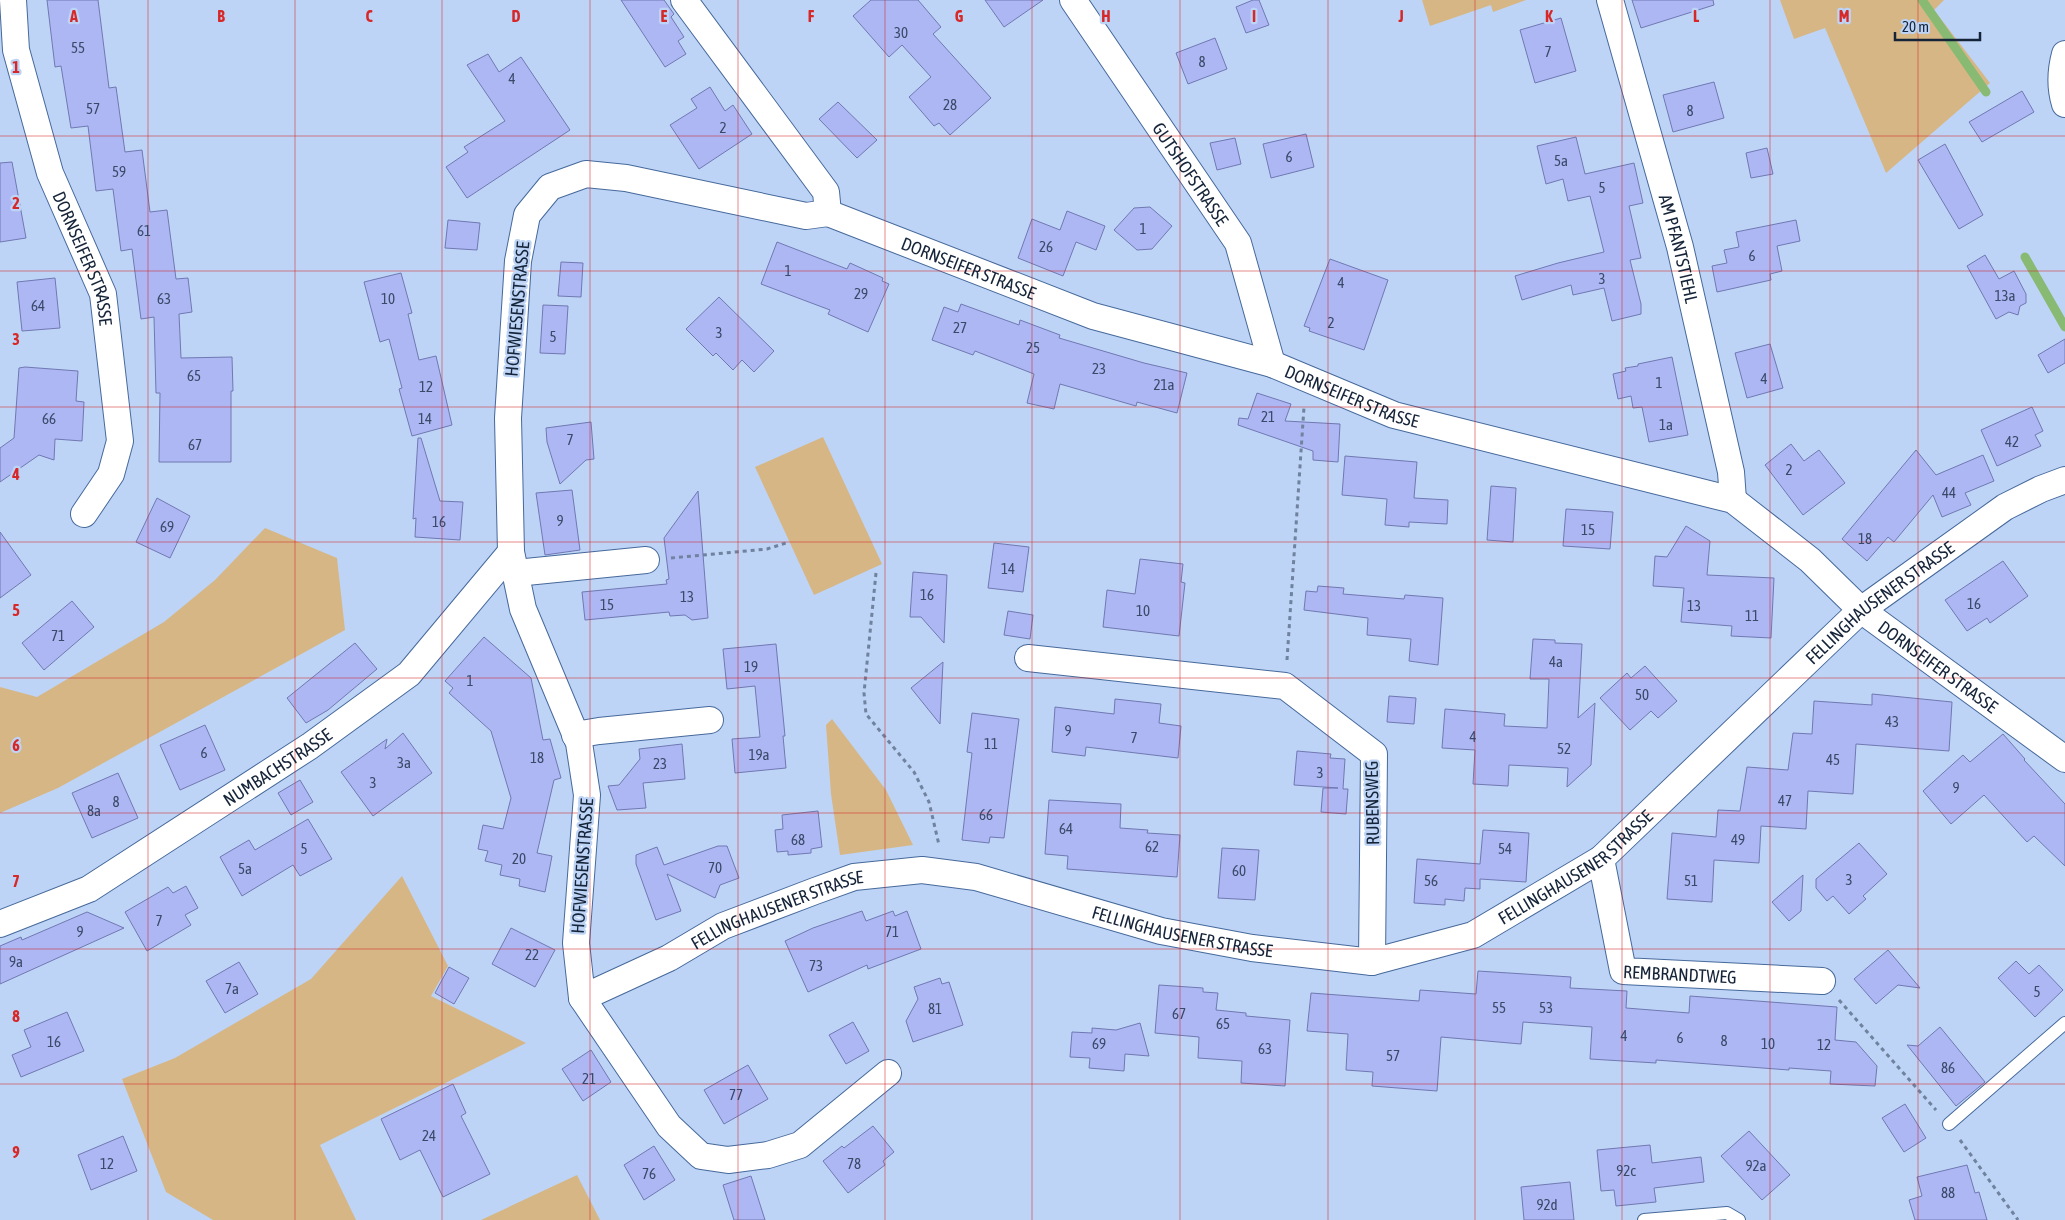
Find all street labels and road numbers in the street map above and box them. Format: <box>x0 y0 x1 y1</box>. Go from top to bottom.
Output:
street label: GUTSHOFSTRASSE <box>1149 118 1234 230</box>
street label: DORNSEIFER STRASSE <box>49 188 117 327</box>
street label: AM PFANTSTIEHL <box>1655 192 1703 305</box>
street label: DORNSEIFER STRASSE <box>899 232 1039 303</box>
street label: HOFWIESENSTRASSE <box>501 240 533 377</box>
street label: DORNSEIFER STRASSE <box>1282 360 1422 431</box>
street label: FELLINGHAUSENER STRASSE <box>1801 536 1958 668</box>
street label: DORNSEIFER STRASSE <box>1875 616 2002 717</box>
street label: NUMBACHSTRASSE <box>219 723 336 810</box>
street label: RUBENSWEG <box>1361 761 1383 845</box>
street label: HOFWIESENSTRASSE <box>567 797 597 934</box>
street label: FELLINGHAUSENER STRASSE <box>1494 805 1657 928</box>
street label: FELLINGHAUSENER STRASSE <box>687 866 864 953</box>
street label: FELLINGHAUSENER STRASSE <box>1090 901 1274 961</box>
street label: REMBRANDTWEG <box>1623 961 1737 987</box>

